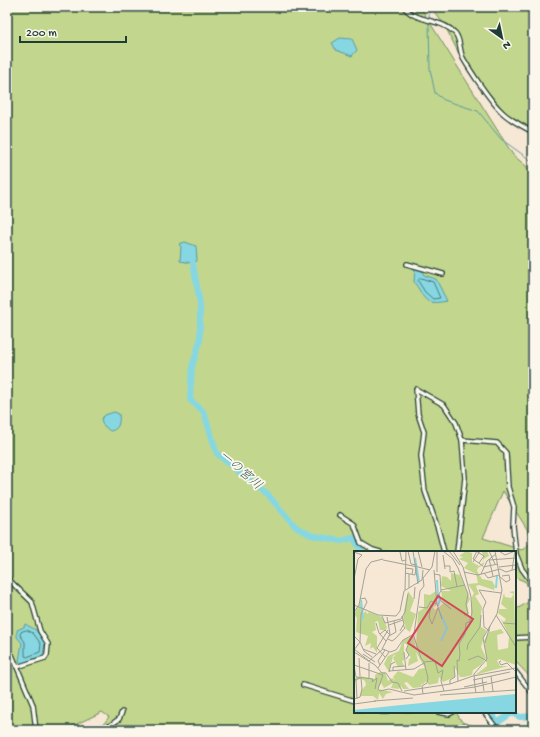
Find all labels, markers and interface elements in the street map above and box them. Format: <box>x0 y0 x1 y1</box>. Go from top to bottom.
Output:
scale bar <box>20 18 126 44</box>
north arrow <box>482 18 522 58</box>
text: 200 m <box>26 27 57 41</box>
text: N <box>500 38 513 52</box>
water label: 一の宮川 <box>215 448 265 494</box>
inset map <box>354 551 516 713</box>

